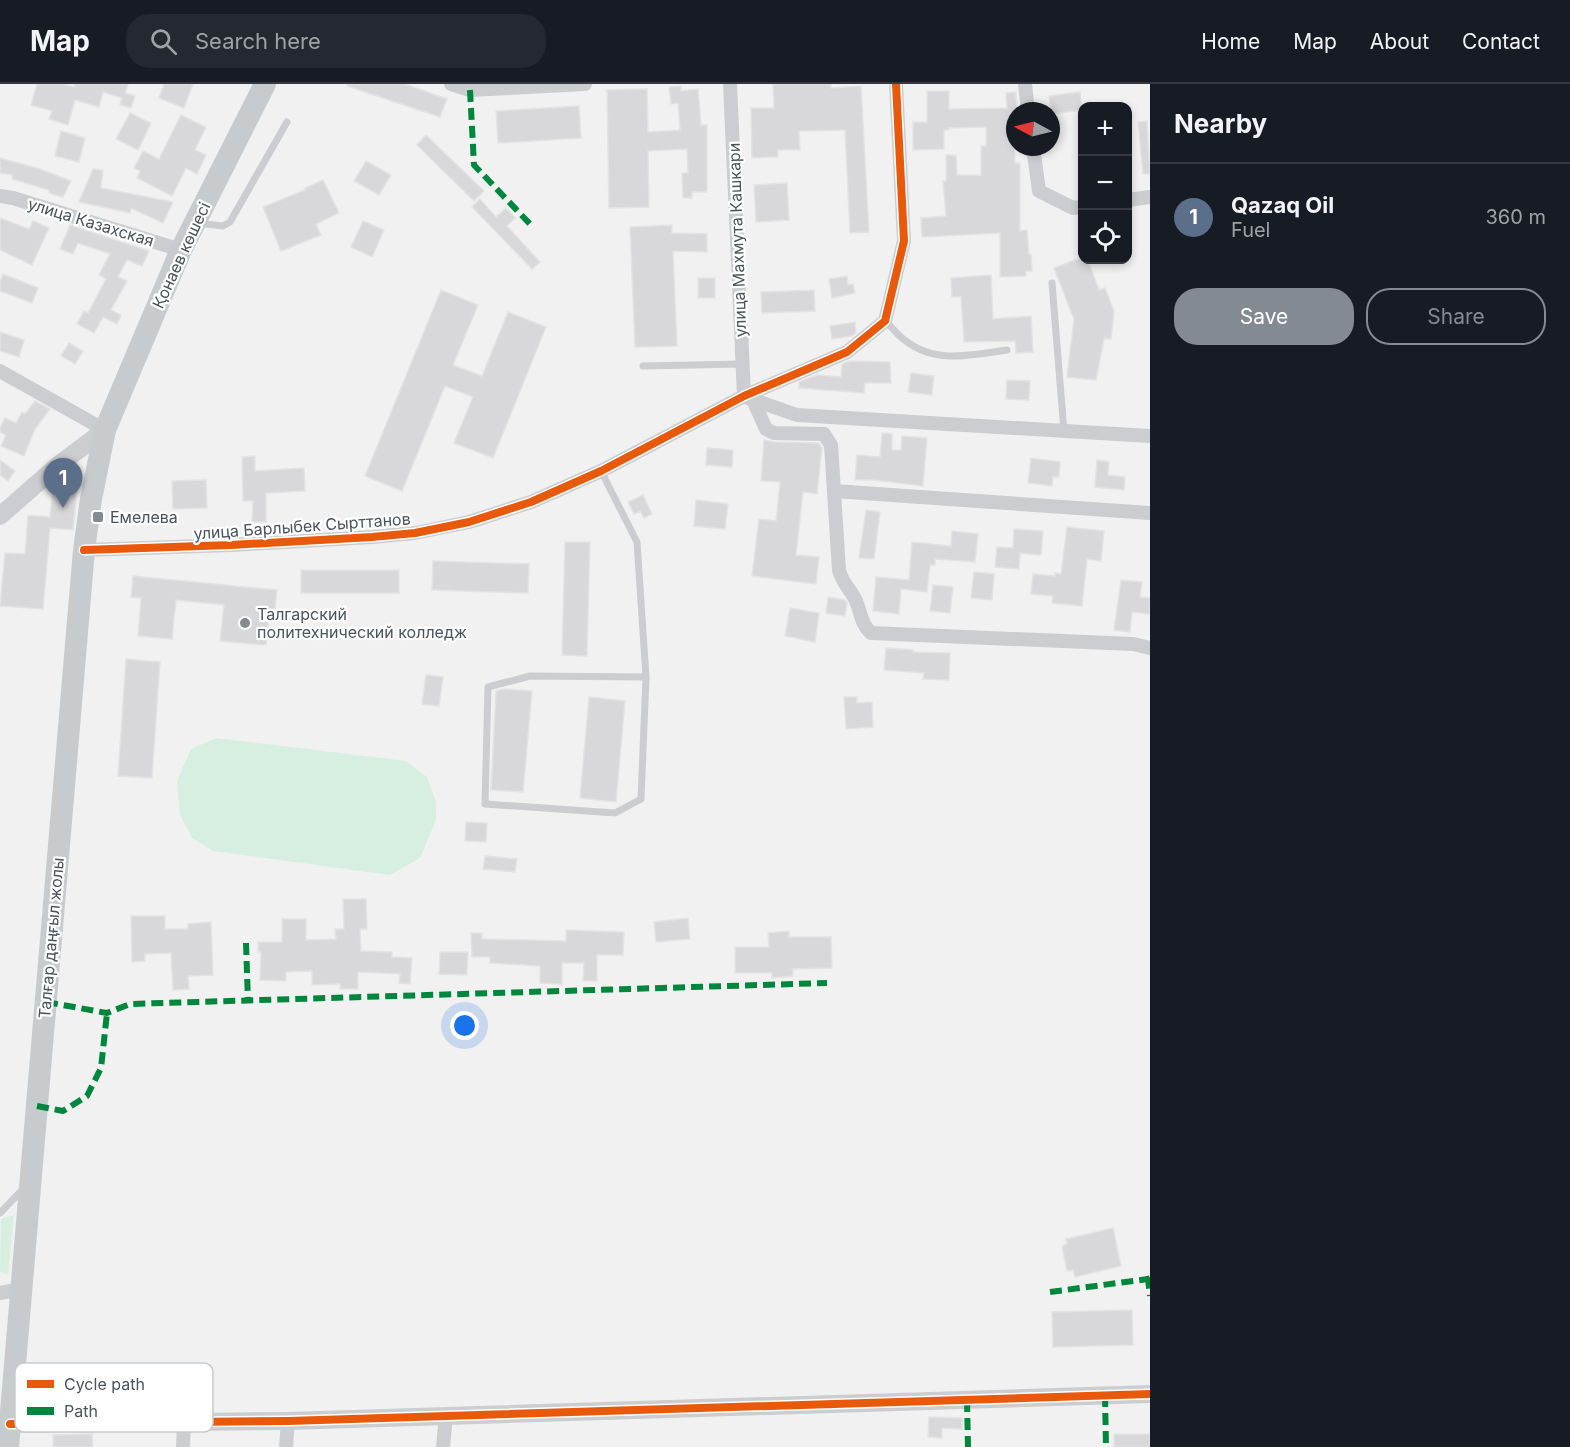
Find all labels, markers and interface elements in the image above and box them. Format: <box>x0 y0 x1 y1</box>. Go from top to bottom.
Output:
search box <box>126 14 546 68</box>
text: Map <box>30 24 90 58</box>
icon: search <box>147 25 180 58</box>
text: Search here <box>195 28 321 54</box>
text: Home <box>1201 29 1260 54</box>
text: Map <box>1293 29 1337 54</box>
text: About <box>1370 29 1429 54</box>
text: Contact <box>1462 29 1540 54</box>
north arrow <box>1006 102 1060 156</box>
map controls <box>1078 102 1132 264</box>
button: + <box>1078 102 1132 156</box>
text: Nearby <box>1174 108 1267 139</box>
street label: улица Махмута Кашкари <box>724 142 750 338</box>
button: − <box>1078 156 1132 210</box>
text: Qazaq Oil <box>1231 192 1334 218</box>
street label: улица Казахская <box>26 193 156 251</box>
street label: Қонаев көшесі <box>148 199 214 311</box>
text: 1 <box>1189 205 1198 229</box>
text: 360 m <box>1485 205 1546 229</box>
button: locate <box>1078 210 1132 264</box>
text: Fuel <box>1231 218 1270 242</box>
button: Save <box>1174 288 1354 345</box>
button: Share <box>1366 288 1546 345</box>
pin: 1 <box>44 458 82 508</box>
place label: Емелева <box>110 507 178 527</box>
street label: улица Барлыбек Сырттанов <box>193 508 411 544</box>
marker: Емелева <box>91 510 105 524</box>
place label: Талгарский политехнический колледж <box>257 604 467 642</box>
marker: Талгарский политехнический колледж <box>238 616 252 630</box>
street label: Талғар даңғыл жолы <box>34 857 68 1019</box>
your location <box>450 1011 479 1040</box>
legend <box>15 1363 213 1432</box>
text: Cycle path <box>64 1374 145 1394</box>
text: Path <box>64 1401 98 1421</box>

